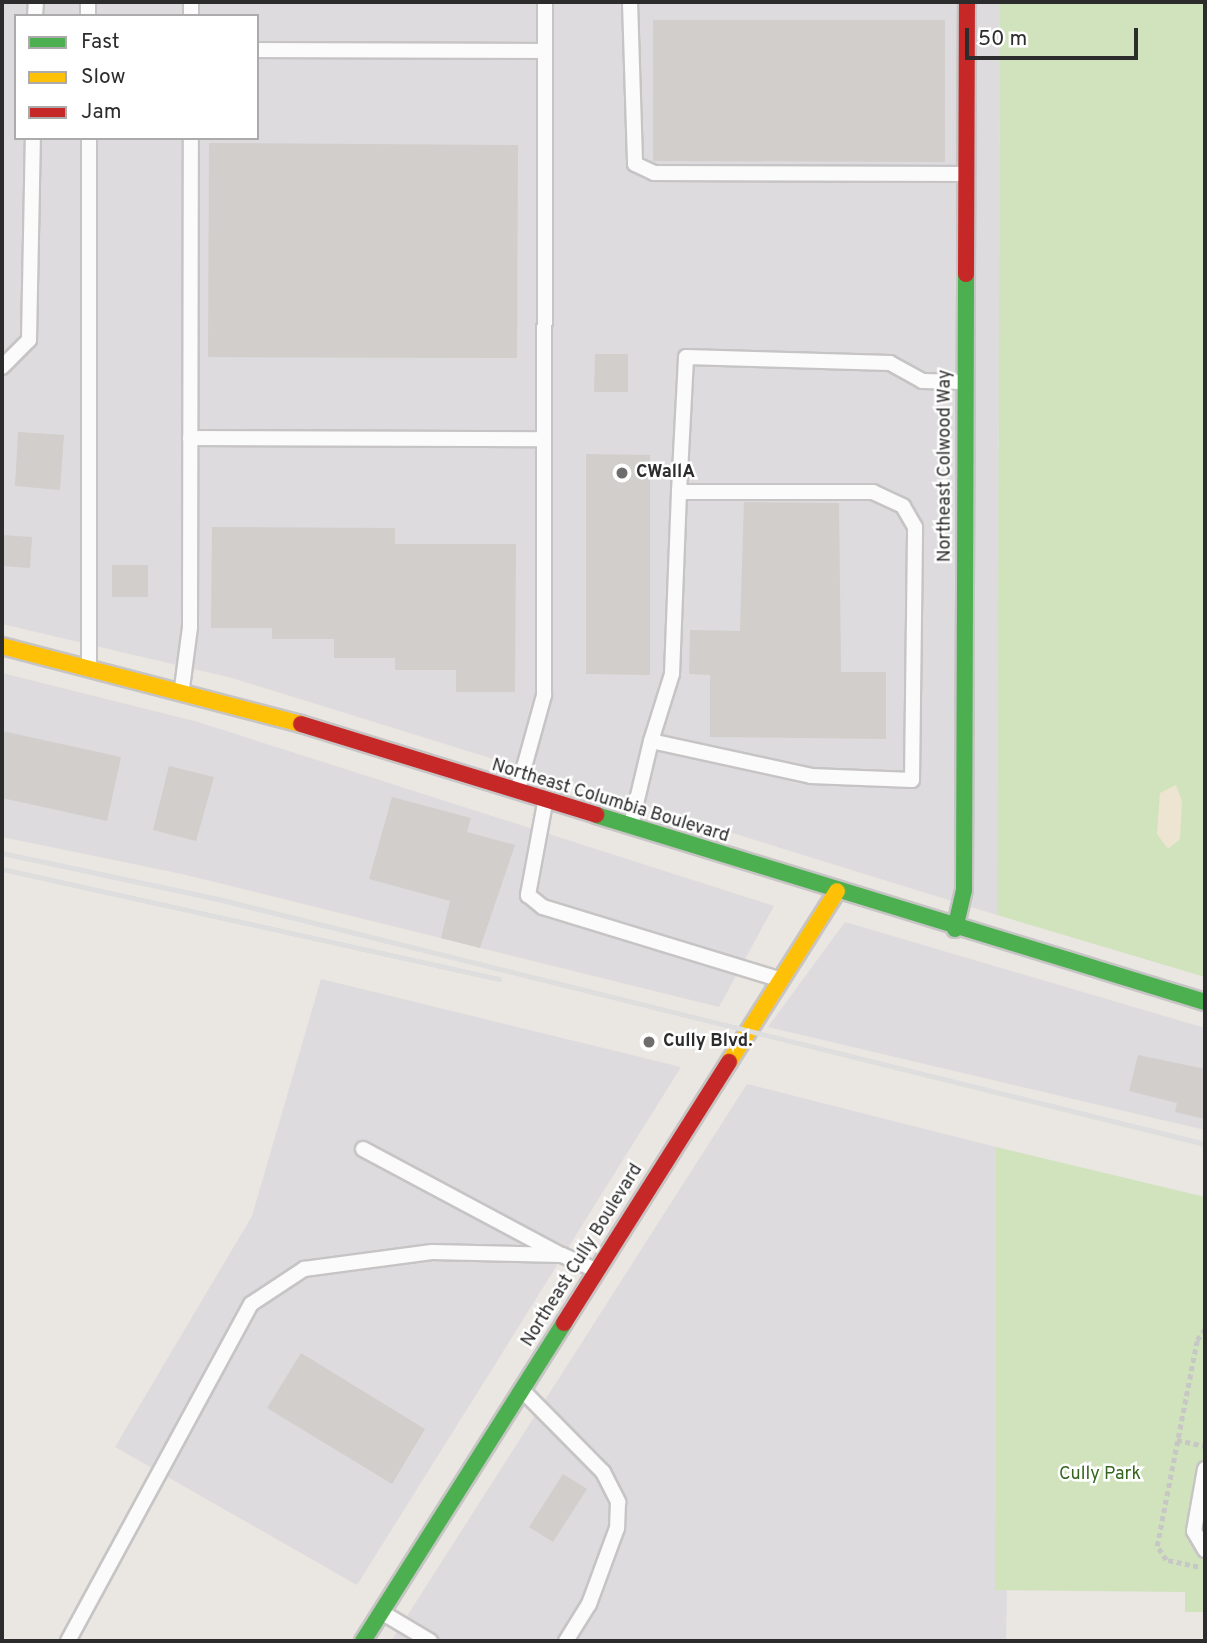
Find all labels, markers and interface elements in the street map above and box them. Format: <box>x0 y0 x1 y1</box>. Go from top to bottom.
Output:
legend <box>14 14 259 140</box>
scale bar <box>969 14 1142 58</box>
text: 50 m <box>978 26 1027 53</box>
text: Fast <box>81 29 120 56</box>
text: Slow <box>81 64 126 91</box>
text: Jam <box>81 99 122 126</box>
street label: Northeast Colwood Way <box>935 369 957 563</box>
place label: CWallA <box>636 462 695 484</box>
marker: CWallA <box>614 465 630 481</box>
street label: Northeast Columbia Boulevard <box>489 756 731 848</box>
place label: Cully Blvd. <box>663 1031 753 1053</box>
marker: Cully Blvd. <box>641 1034 657 1050</box>
street label: Northeast Cully Boulevard <box>518 1161 648 1351</box>
park label: Cully Park <box>1059 1464 1141 1486</box>

